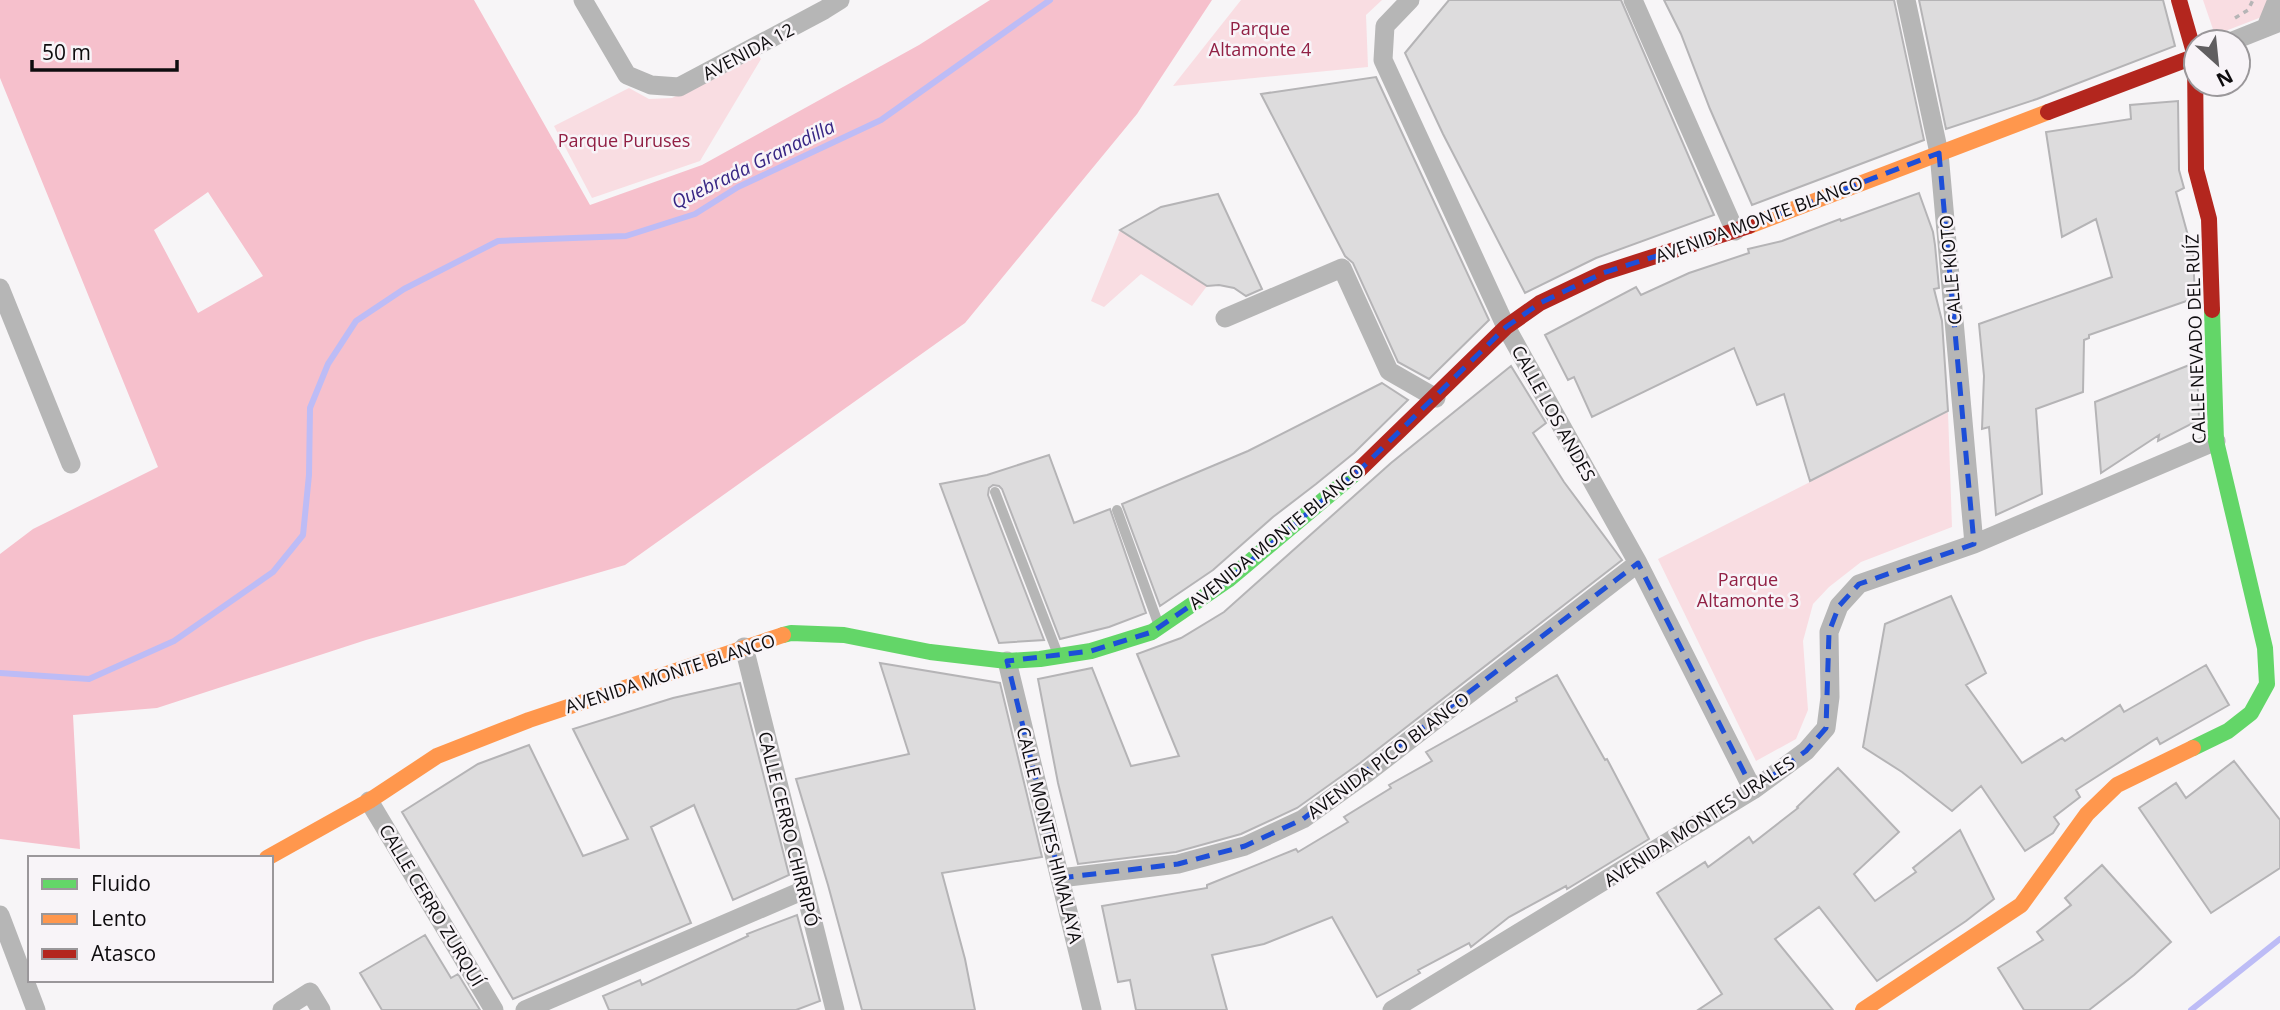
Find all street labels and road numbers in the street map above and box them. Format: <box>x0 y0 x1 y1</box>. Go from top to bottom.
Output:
street label: AVENIDA 12 <box>698 17 798 85</box>
street label: AVENIDA MONTE BLANCO <box>1652 170 1866 268</box>
street label: CALLE KIOTO <box>1933 214 1967 326</box>
street label: CALLE NEVADO DEL RUÍZ <box>2179 233 2211 445</box>
street label: CALLE LOS ANDES <box>1507 341 1601 485</box>
street label: AVENIDA MONTE BLANCO <box>1183 458 1369 614</box>
street label: AVENIDA MONTE BLANCO <box>562 628 778 718</box>
street label: AVENIDA PICO BLANCO <box>1302 686 1474 824</box>
street label: CALLE MONTES HIMALAYA <box>1011 724 1089 946</box>
street label: CALLE CERRO CHIRRIPÓ <box>753 729 825 929</box>
street label: AVENIDA MONTES URALES <box>1599 750 1799 892</box>
street label: CALLE CERRO ZURQUÍ <box>374 819 490 991</box>

